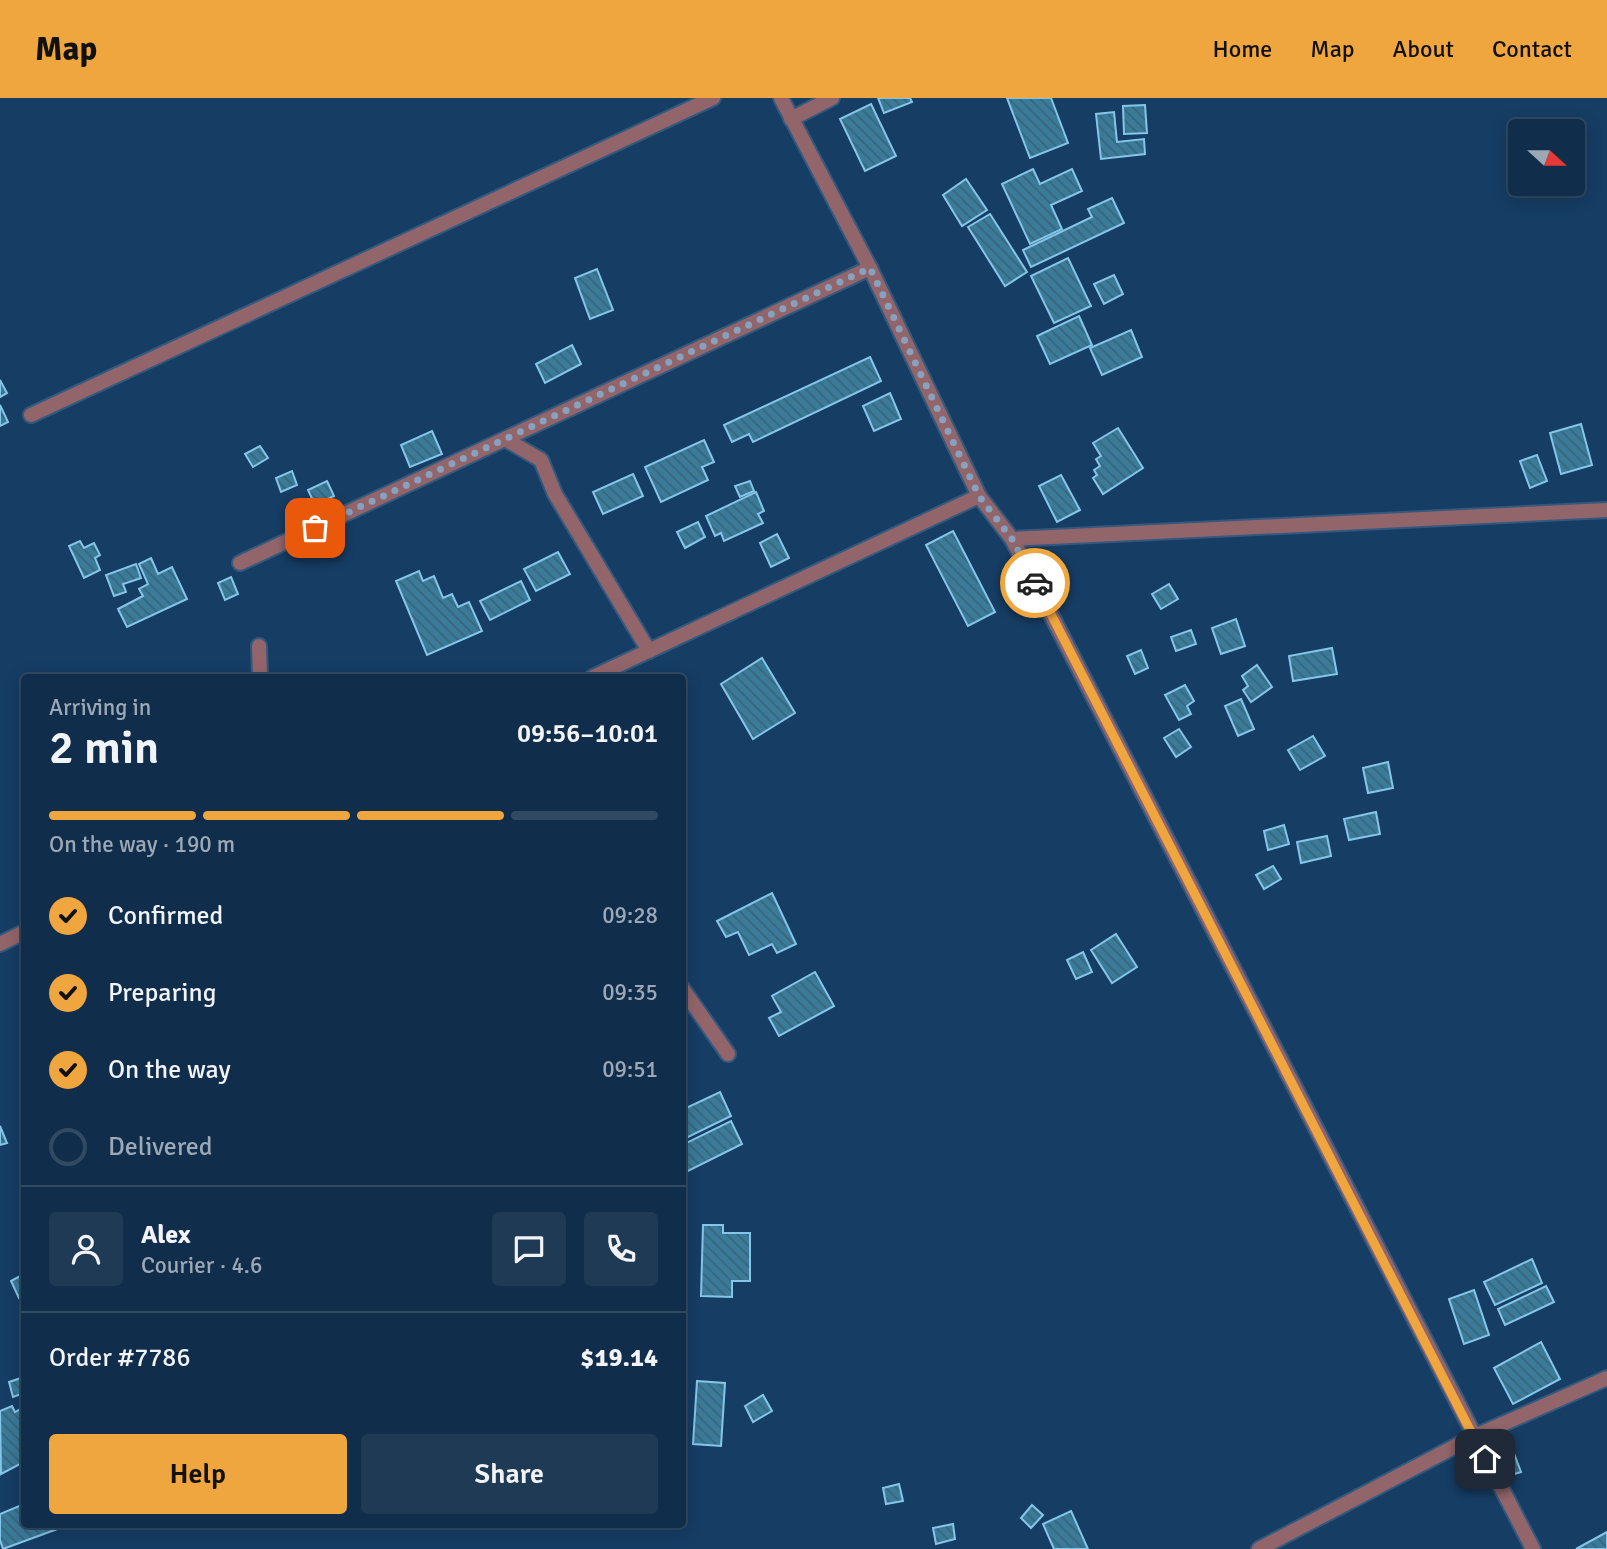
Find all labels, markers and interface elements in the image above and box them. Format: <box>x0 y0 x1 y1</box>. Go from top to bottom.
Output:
text: Map <box>35 29 97 70</box>
text: Home <box>1212 34 1272 64</box>
text: Map <box>1310 34 1355 64</box>
text: About <box>1393 34 1454 64</box>
text: Contact <box>1492 34 1572 64</box>
north arrow <box>1508 119 1586 196</box>
map controls <box>1508 119 1585 196</box>
pin <box>285 498 345 558</box>
icon: bag <box>296 509 334 547</box>
courier <box>1000 548 1070 618</box>
icon: car <box>1016 564 1054 602</box>
text: Arriving in <box>49 693 151 722</box>
text: 09:56–10:01 <box>517 718 658 750</box>
text: 2 min <box>49 720 159 776</box>
text: On the way · 190 m <box>49 830 235 859</box>
icon: check <box>49 897 87 935</box>
text: Confirmed <box>108 900 223 932</box>
text: 09:28 <box>602 901 658 930</box>
icon: check <box>49 974 87 1012</box>
text: Preparing <box>108 977 216 1009</box>
text: 09:35 <box>602 978 658 1007</box>
icon: check <box>49 1051 87 1089</box>
text: On the way <box>108 1054 231 1086</box>
text: 09:51 <box>602 1055 658 1084</box>
text: Delivered <box>108 1131 213 1163</box>
button: person <box>49 1212 123 1286</box>
button: chat <box>492 1212 566 1286</box>
button: phone <box>584 1212 658 1286</box>
text: Alex <box>141 1219 191 1251</box>
text: Courier · 4.6 <box>141 1251 262 1280</box>
text: Order #7786 <box>49 1342 190 1374</box>
text: $19.14 <box>580 1342 658 1374</box>
pin <box>1455 1429 1515 1489</box>
button: Help <box>49 1434 347 1514</box>
button: Share <box>361 1434 658 1514</box>
icon: home <box>1466 1440 1504 1478</box>

